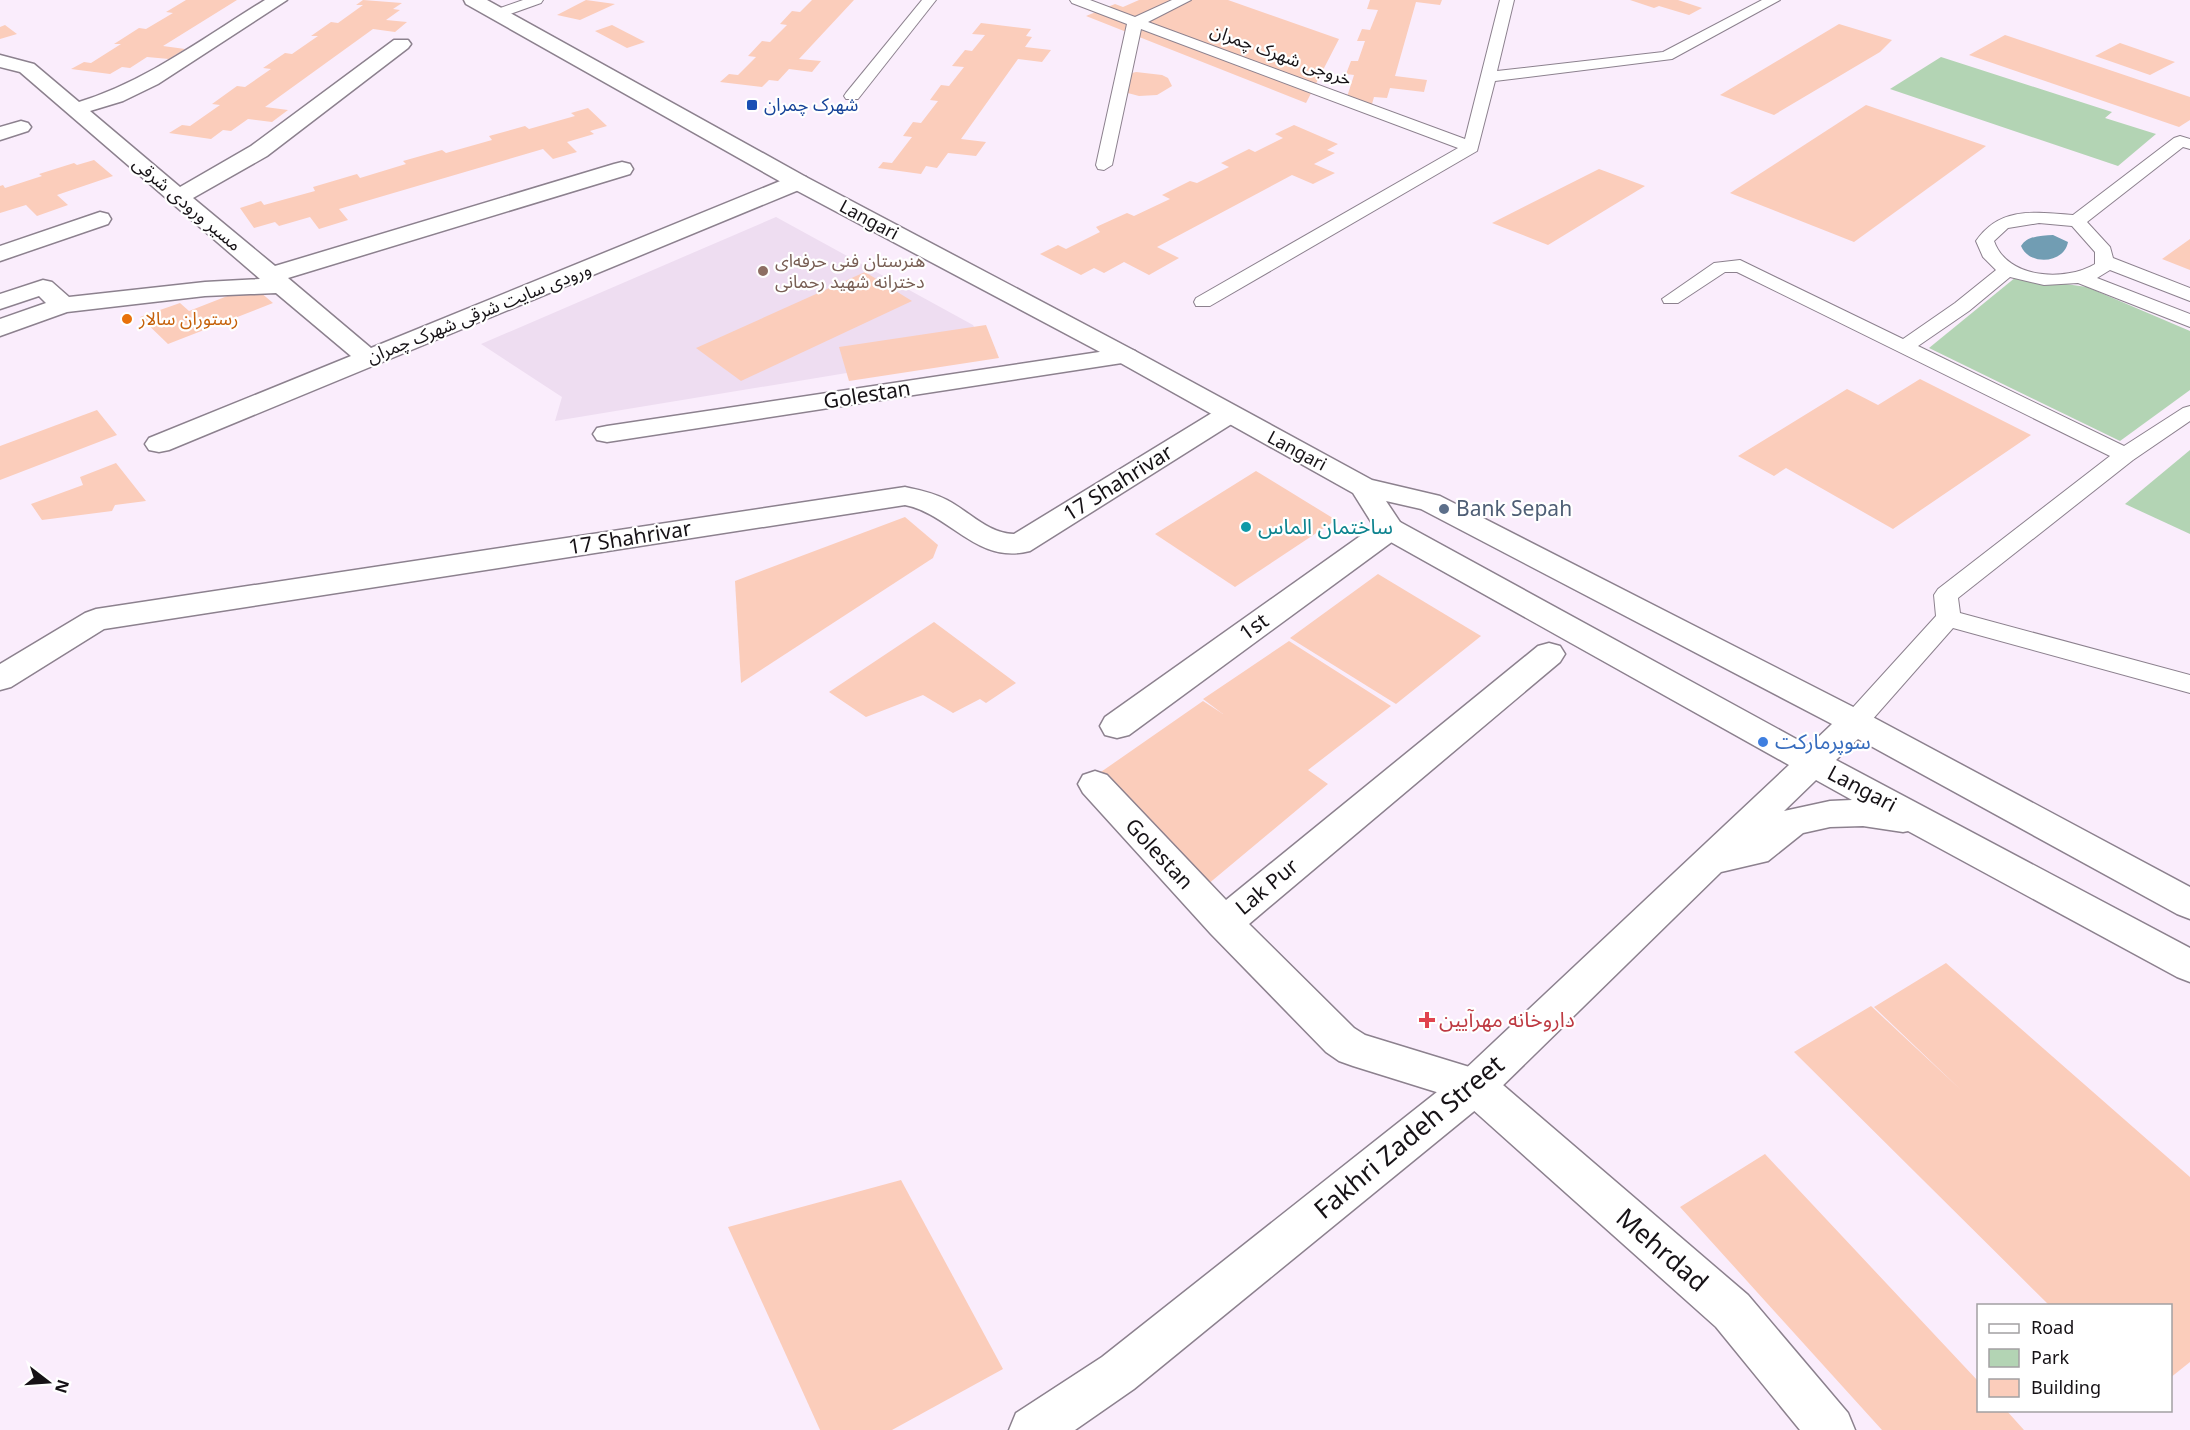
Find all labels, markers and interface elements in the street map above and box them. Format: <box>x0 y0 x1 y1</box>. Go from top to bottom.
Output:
street label: خروجی شهرک چمران <box>1207 17 1355 91</box>
place label: شهرک چمران <box>764 92 858 116</box>
marker: شهرک چمران <box>745 98 759 112</box>
street label: مسیر ورودی شرقی <box>128 151 247 256</box>
street label: Langari <box>836 194 903 245</box>
place label: هنرستان فنی حرفه‌ای دخترانه شهید رحمانی <box>775 248 925 293</box>
street label: ورودی سایت شرقی شهرک چمران <box>363 256 594 368</box>
marker: هنرستان فنی حرفه‌ای دخترانه شهید رحمانی <box>756 264 770 278</box>
place label: رستوران سالار <box>138 306 238 330</box>
marker: رستوران سالار <box>120 312 134 326</box>
street label: Golestan <box>821 373 912 415</box>
street label: Langari <box>1264 425 1331 476</box>
street label: 17 Shahrivar <box>1057 437 1178 527</box>
place label: Bank Sepah <box>1456 494 1572 522</box>
marker: Bank Sepah <box>1437 502 1451 516</box>
place label: ساختمان الماس <box>1258 512 1393 540</box>
street label: 17 Shahrivar <box>566 513 694 561</box>
marker: ساختمان الماس <box>1239 520 1253 534</box>
street label: 1st <box>1233 606 1274 646</box>
place label: سوپرمارکت <box>1775 727 1871 755</box>
marker: سوپرمارکت <box>1756 735 1770 749</box>
street label: Langari <box>1823 758 1902 818</box>
street label: Golestan <box>1120 812 1200 895</box>
street label: Lak Pur <box>1229 852 1304 921</box>
place label: داروخانه مهرآیین <box>1439 1005 1575 1033</box>
marker: داروخانه مهرآیین <box>1420 1013 1434 1027</box>
street label: Fakhri Zadeh Street <box>1306 1046 1511 1226</box>
street label: Mehrdad <box>1609 1199 1716 1299</box>
legend <box>1977 1304 2172 1412</box>
text: Road <box>2031 1315 2074 1339</box>
text: Park <box>2031 1345 2069 1369</box>
north arrow <box>18 1352 78 1412</box>
text: Building <box>2031 1375 2101 1399</box>
text: N <box>50 1377 75 1396</box>

